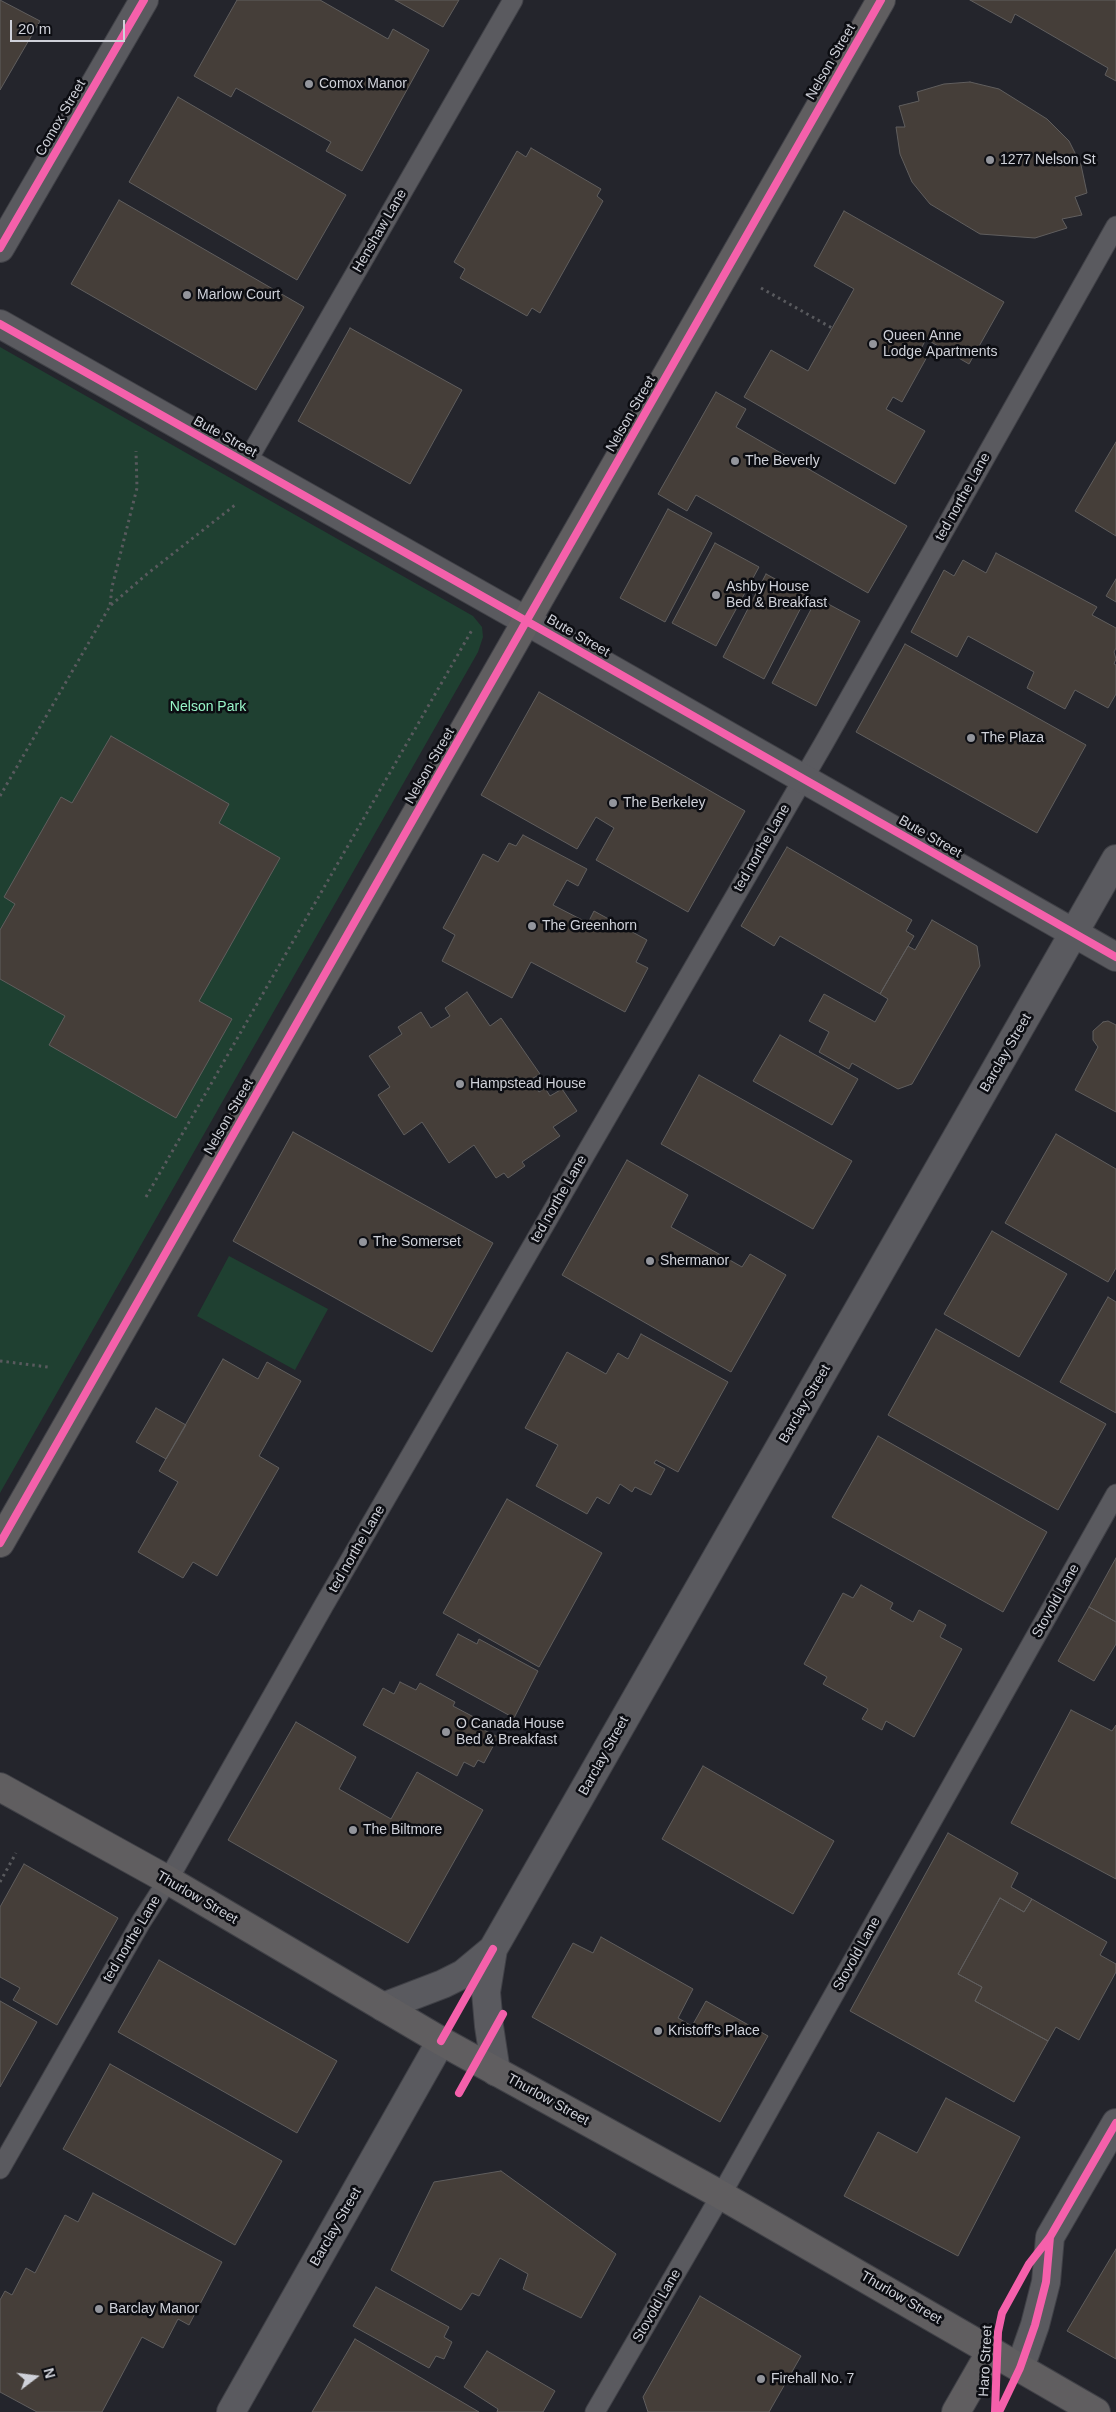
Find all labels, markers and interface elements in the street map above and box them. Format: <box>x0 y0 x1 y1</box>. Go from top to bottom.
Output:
scale bar <box>12 10 128 42</box>
text: 20 m <box>18 20 51 37</box>
street label: Nelson Street <box>803 21 859 103</box>
place label: Comox Manor <box>319 76 407 92</box>
street label: Comox Street <box>32 77 90 159</box>
marker: Comox Manor <box>303 78 315 90</box>
place label: 1277 Nelson St <box>1000 152 1096 168</box>
marker: 1277 Nelson St <box>984 154 996 166</box>
street label: Henshaw Lane <box>349 186 411 276</box>
place label: Marlow Court <box>197 287 280 303</box>
marker: Marlow Court <box>181 289 193 301</box>
place label: Queen Anne Lodge Apartments <box>883 328 997 361</box>
marker: Queen Anne Lodge Apartments <box>867 338 879 350</box>
street label: Nelson Street <box>603 373 659 455</box>
street label: Bute Street <box>190 413 260 461</box>
street label: ted northe Lane <box>932 450 994 544</box>
place label: The Beverly <box>745 453 820 469</box>
marker: The Beverly <box>729 455 741 467</box>
place label: Ashby House Bed & Breakfast <box>726 579 827 612</box>
marker: Ashby House Bed & Breakfast <box>710 589 722 601</box>
street label: Bute Street <box>543 611 613 661</box>
park label: Nelson Park <box>170 699 246 715</box>
street label: Nelson Street <box>402 725 458 807</box>
place label: The Plaza <box>981 730 1044 746</box>
marker: The Plaza <box>965 732 977 744</box>
place label: The Berkeley <box>623 795 705 811</box>
marker: The Berkeley <box>607 797 619 809</box>
street label: ted northe Lane <box>730 801 794 895</box>
street label: Bute Street <box>895 812 965 862</box>
place label: The Greenhorn <box>542 918 637 934</box>
marker: The Greenhorn <box>526 920 538 932</box>
street label: Barclay Street <box>977 1011 1035 1095</box>
street label: Nelson Street <box>201 1076 257 1158</box>
place label: Hampstead House <box>470 1076 586 1092</box>
marker: Hampstead House <box>454 1078 466 1090</box>
street label: ted northe Lane <box>527 1152 591 1246</box>
place label: The Somerset <box>373 1234 461 1250</box>
marker: The Somerset <box>357 1236 369 1248</box>
place label: Shermanor <box>660 1253 729 1269</box>
marker: Shermanor <box>644 1255 656 1267</box>
street label: Barclay Street <box>776 1362 834 1446</box>
street label: ted northe Lane <box>325 1502 389 1596</box>
street label: Stovold Lane <box>1029 1561 1083 1641</box>
street label: Barclay Street <box>575 1713 633 1799</box>
place label: O Canada House Bed & Breakfast <box>456 1716 564 1748</box>
marker: O Canada House Bed & Breakfast <box>440 1726 452 1738</box>
place label: The Biltmore <box>363 1822 442 1838</box>
marker: The Biltmore <box>347 1824 359 1836</box>
street label: Thurlow Street <box>153 1868 241 1928</box>
street label: ted northe Lane <box>100 1893 164 1985</box>
street label: Stovold Lane <box>830 1914 884 1994</box>
place label: Kristoff's Place <box>668 2023 760 2039</box>
marker: Kristoff's Place <box>652 2025 664 2037</box>
street label: Thurlow Street <box>504 2071 592 2129</box>
street label: Barclay Street <box>307 2185 365 2269</box>
street label: Stovold Lane <box>629 2266 685 2346</box>
street label: Thurlow Street <box>857 2268 945 2328</box>
place label: Barclay Manor <box>109 2301 199 2317</box>
marker: Barclay Manor <box>93 2303 105 2315</box>
street label: Haro Street <box>976 2325 996 2397</box>
north arrow <box>10 2352 60 2402</box>
text: N <box>40 2366 59 2380</box>
place label: Firehall No. 7 <box>771 2371 854 2387</box>
marker: Firehall No. 7 <box>755 2373 767 2385</box>

